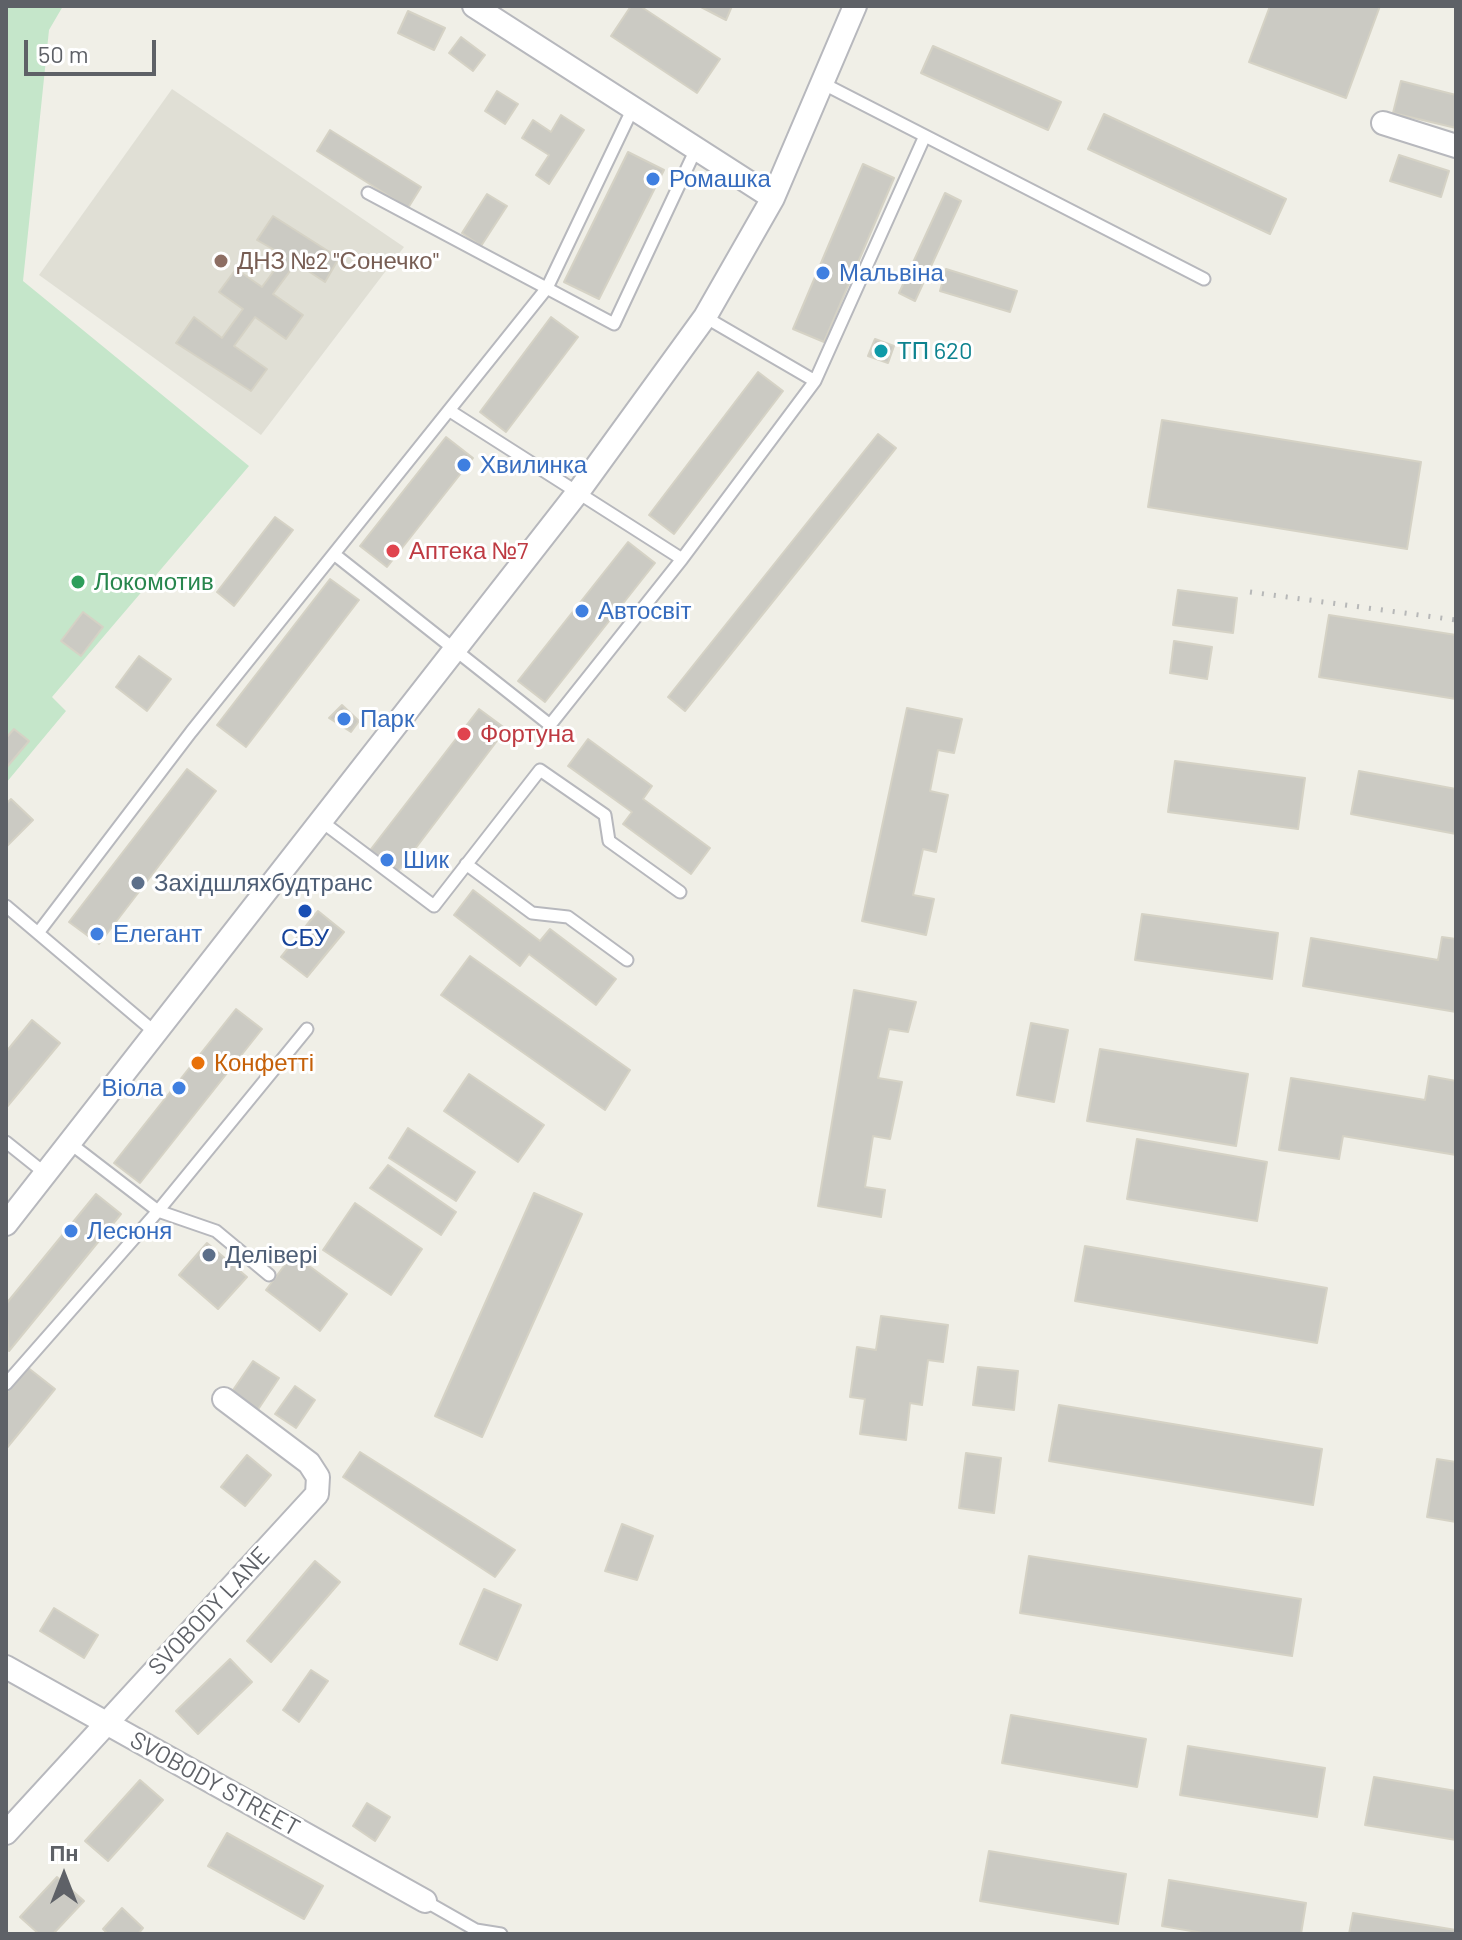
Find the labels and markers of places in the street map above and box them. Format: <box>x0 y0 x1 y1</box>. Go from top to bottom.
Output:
place label: Ромашка <box>669 165 771 193</box>
marker: Ромашка <box>644 170 662 188</box>
place label: ДНЗ №2 "Сонечко" <box>237 247 439 275</box>
marker: ДНЗ №2 "Сонечко" <box>212 252 230 270</box>
place label: Мальвіна <box>839 259 944 287</box>
marker: Мальвіна <box>814 264 832 282</box>
place label: ТП 620 <box>897 337 972 365</box>
marker: ТП 620 <box>872 342 890 360</box>
place label: Хвилинка <box>480 451 587 479</box>
marker: Хвилинка <box>455 456 473 474</box>
place label: Аптека №7 <box>409 537 528 565</box>
marker: Аптека №7 <box>384 542 402 560</box>
place label: Локомотив <box>94 568 214 596</box>
marker: Локомотив <box>69 573 87 591</box>
place label: Автосвіт <box>598 597 691 625</box>
marker: Автосвіт <box>573 602 591 620</box>
place label: Парк <box>360 705 414 733</box>
marker: Парк <box>335 710 353 728</box>
place label: Фортуна <box>480 720 574 748</box>
marker: Фортуна <box>455 725 473 743</box>
place label: Шик <box>403 846 449 874</box>
marker: Шик <box>378 851 396 869</box>
place label: Західшляхбудтранс <box>154 869 373 897</box>
marker: Західшляхбудтранс <box>129 874 147 892</box>
marker: СБУ <box>296 902 314 920</box>
place label: Елегант <box>113 920 202 948</box>
place label: СБУ <box>281 924 329 952</box>
marker: Елегант <box>88 925 106 943</box>
place label: Конфетті <box>214 1049 314 1077</box>
marker: Конфетті <box>189 1054 207 1072</box>
place label: Віола <box>101 1074 163 1102</box>
marker: Віола <box>170 1079 188 1097</box>
place label: Лесюня <box>87 1217 172 1245</box>
marker: Лесюня <box>62 1222 80 1240</box>
place label: Делівері <box>225 1241 318 1269</box>
marker: Делівері <box>200 1246 218 1264</box>

